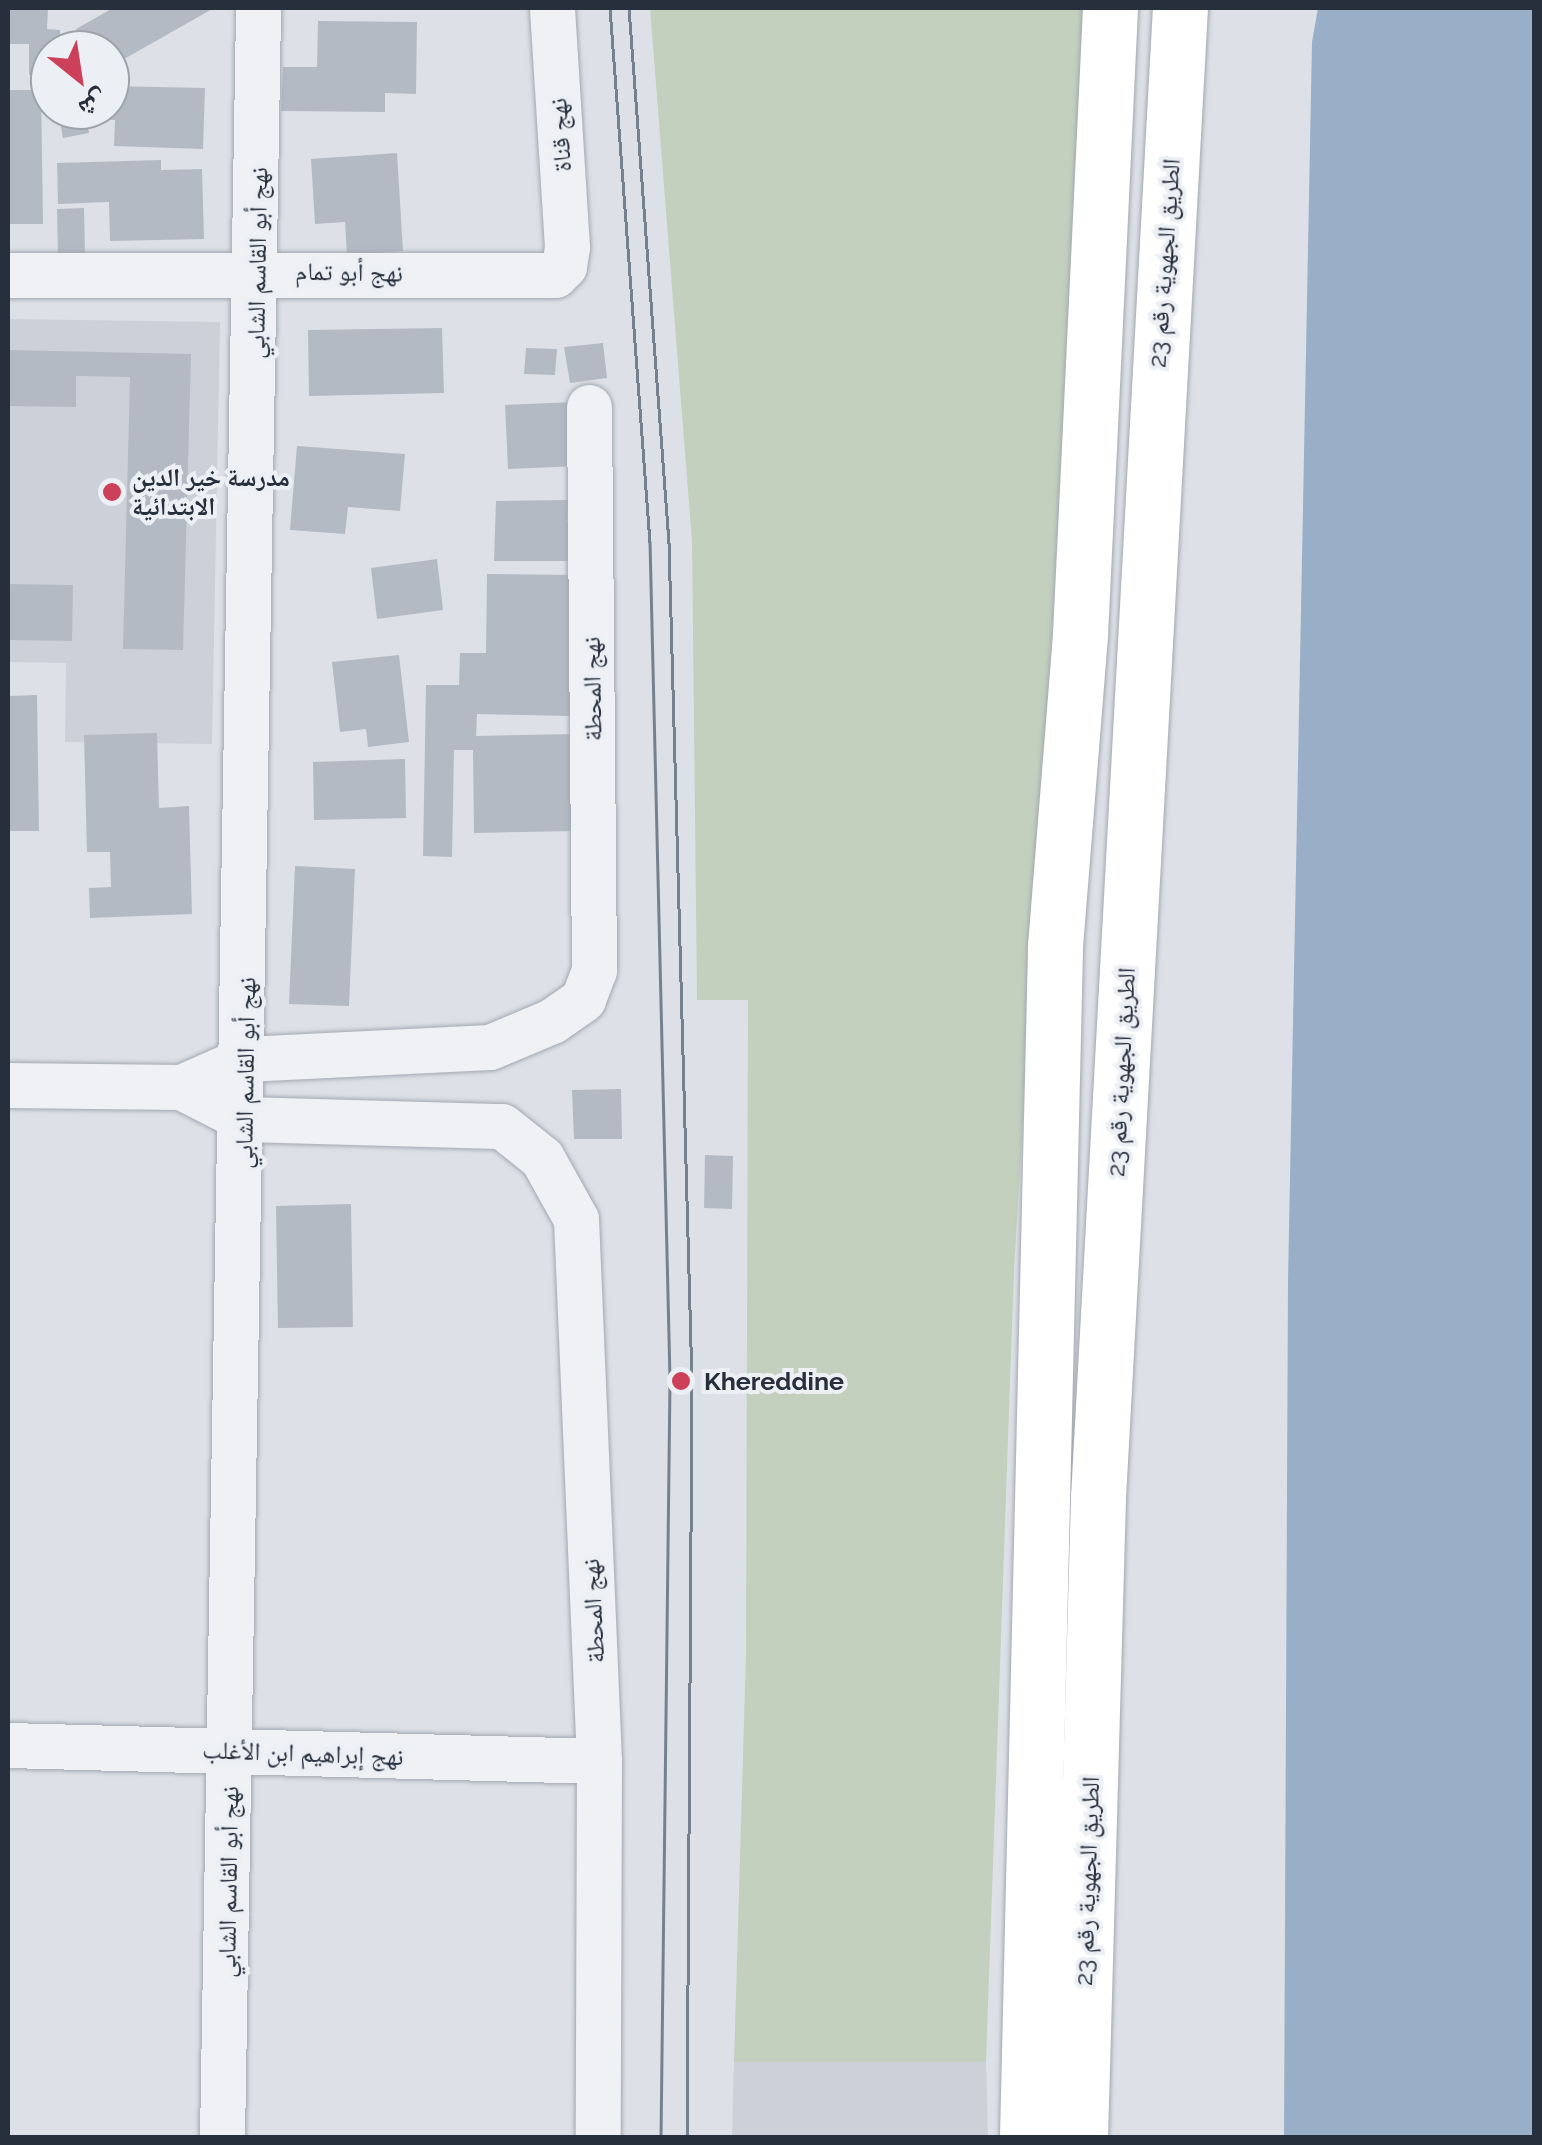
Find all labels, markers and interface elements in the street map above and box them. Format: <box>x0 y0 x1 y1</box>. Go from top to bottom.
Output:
north arrow <box>30 30 130 130</box>
text: ش <box>73 83 115 126</box>
street label: نهج قناة <box>542 97 578 173</box>
street label: الطريق الجهوية رقم 23 <box>1142 157 1186 369</box>
street label: نهج أبو القاسم الشابي <box>240 167 274 359</box>
street label: نهج أبو تمام <box>295 256 403 288</box>
place label: مدرسة خير الدين الابتدائية <box>132 463 290 522</box>
marker: مدرسة خير الدين الابتدائية <box>101 481 123 503</box>
street label: نهج المحطة <box>576 636 608 742</box>
street label: الطريق الجهوية رقم 23 <box>1101 967 1141 1177</box>
street label: نهج أبو القاسم الشابي <box>228 977 262 1169</box>
place label: Khereddine <box>704 1366 844 1396</box>
marker: Khereddine <box>668 1368 694 1394</box>
street label: نهج المحطة <box>575 1558 611 1664</box>
street label: نهج إبراهيم ابن الأغلب <box>202 1734 404 1772</box>
street label: الطريق الجهوية رقم 23 <box>1068 1776 1106 1986</box>
street label: نهج أبو القاسم الشابي <box>211 1786 245 1978</box>

